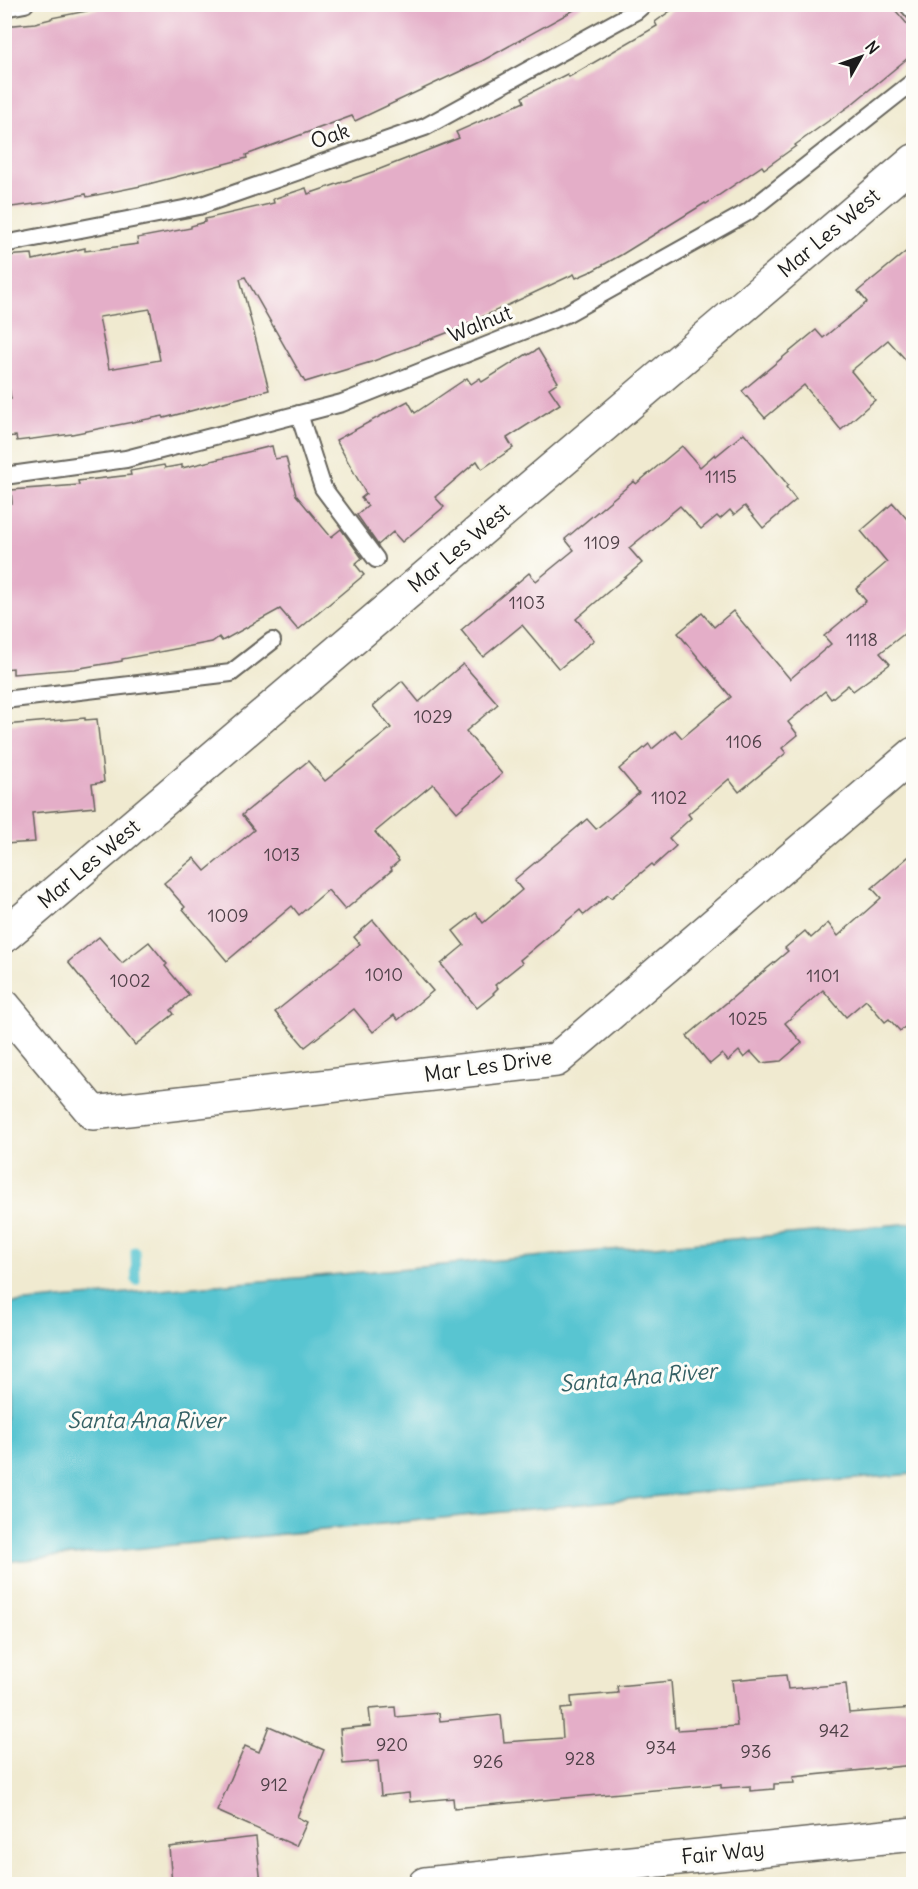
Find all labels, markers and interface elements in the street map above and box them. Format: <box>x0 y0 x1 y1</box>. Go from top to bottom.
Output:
north arrow <box>831 27 891 87</box>
text: N <box>861 37 884 58</box>
street label: Oak <box>307 116 353 155</box>
street label: Mar Les West <box>772 182 885 283</box>
street label: Walnut <box>444 299 516 349</box>
house number: 1115 <box>705 465 737 488</box>
street label: Mar Les West <box>402 497 515 598</box>
house number: 1109 <box>584 531 620 554</box>
house number: 1103 <box>509 591 545 614</box>
house number: 1118 <box>846 628 878 651</box>
house number: 1029 <box>413 705 453 728</box>
house number: 1106 <box>726 730 762 753</box>
house number: 1102 <box>651 786 687 809</box>
street label: Mar Les West <box>32 813 145 914</box>
house number: 1013 <box>264 843 300 866</box>
house number: 1009 <box>207 904 249 927</box>
house number: 1010 <box>365 963 403 986</box>
house number: 1101 <box>806 964 840 987</box>
house number: 1002 <box>110 969 150 992</box>
house number: 1025 <box>728 1007 768 1030</box>
street label: Mar Les Drive <box>422 1043 554 1088</box>
water label: Santa Ana River <box>558 1356 721 1398</box>
water label: Santa Ana River <box>67 1406 228 1434</box>
house number: 942 <box>819 1719 849 1742</box>
house number: 920 <box>376 1733 408 1756</box>
house number: 934 <box>646 1736 676 1759</box>
house number: 936 <box>741 1740 771 1763</box>
house number: 928 <box>565 1747 595 1770</box>
house number: 926 <box>473 1750 503 1773</box>
house number: 912 <box>260 1773 288 1796</box>
street label: Fair Way <box>680 1835 766 1870</box>

